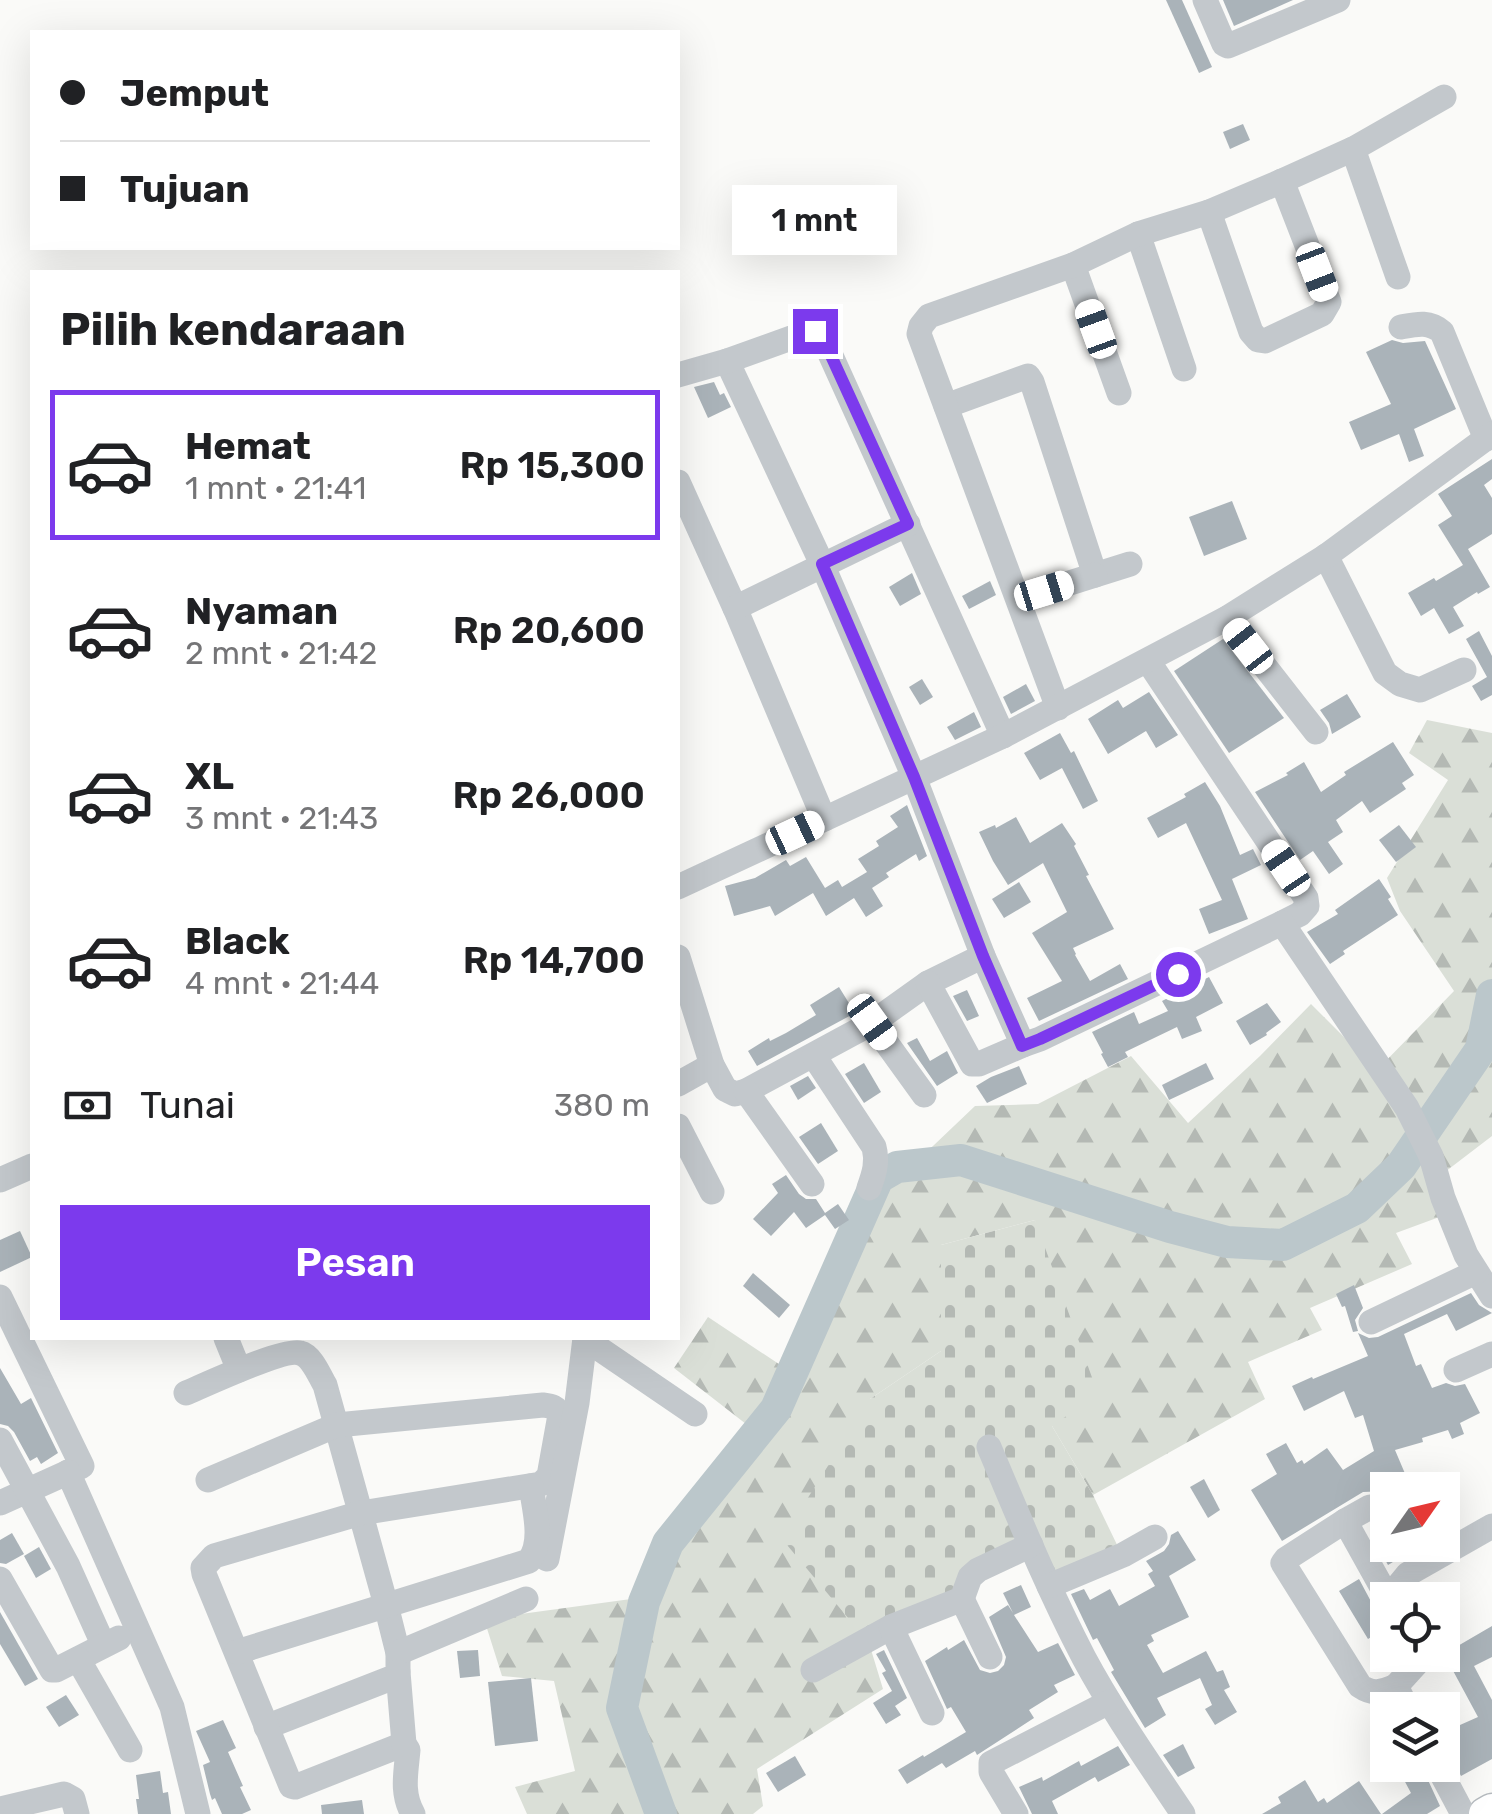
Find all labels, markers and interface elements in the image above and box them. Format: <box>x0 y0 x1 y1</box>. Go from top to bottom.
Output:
text: Jemput <box>120 70 269 116</box>
text: Tujuan <box>120 166 250 212</box>
callout: 1 mnt <box>732 186 898 256</box>
text: 1 mnt <box>772 201 857 239</box>
car <box>1292 239 1342 305</box>
car <box>1072 296 1120 362</box>
text: Pilih kendaraan <box>60 303 406 356</box>
route end <box>793 309 838 354</box>
icon: car <box>65 420 155 510</box>
text: Hemat <box>185 423 311 469</box>
text: Rp 15,300 <box>459 442 645 488</box>
text: 1 mnt · 21:41 <box>185 469 367 507</box>
car <box>1011 568 1077 614</box>
icon: car <box>65 585 155 675</box>
text: Nyaman <box>185 588 338 634</box>
text: Rp 20,600 <box>453 607 645 653</box>
car <box>1218 613 1278 679</box>
text: 2 mnt · 21:42 <box>185 634 377 672</box>
icon: car <box>65 750 155 840</box>
text: XL <box>185 753 234 799</box>
text: Rp 26,000 <box>453 772 645 818</box>
text: 3 mnt · 21:43 <box>185 799 378 837</box>
car <box>761 807 829 859</box>
car <box>1257 835 1315 901</box>
icon: car <box>65 915 155 1005</box>
text: Black <box>185 918 290 964</box>
text: Rp 14,700 <box>463 937 645 983</box>
route start <box>1156 952 1201 997</box>
text: 4 mnt · 21:44 <box>185 964 380 1002</box>
car <box>842 989 902 1055</box>
icon: cash <box>60 1078 115 1133</box>
text: Tunai <box>140 1082 235 1128</box>
text: 380 m <box>554 1086 650 1124</box>
button: Pesan <box>60 1205 650 1320</box>
north arrow <box>1370 1472 1460 1562</box>
map controls <box>1370 1472 1460 1782</box>
button: locate <box>1370 1582 1460 1672</box>
button: layers <box>1370 1692 1460 1782</box>

